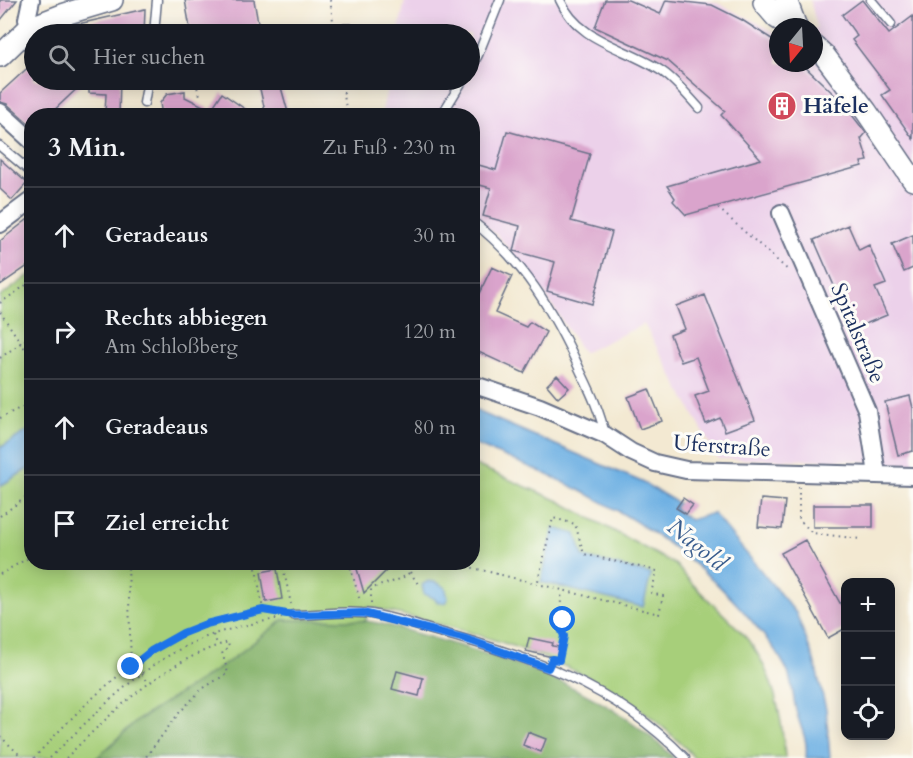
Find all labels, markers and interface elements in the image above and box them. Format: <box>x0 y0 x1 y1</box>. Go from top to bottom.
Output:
north arrow <box>769 18 823 72</box>
search box <box>24 24 480 90</box>
icon: search <box>45 41 78 74</box>
text: Hier suchen <box>93 42 206 72</box>
building icon: Häfele <box>766 90 798 122</box>
place label: Häfele <box>803 91 869 121</box>
text: 3 Min. <box>48 130 126 165</box>
text: Zu Fuß · 230 m <box>322 134 456 161</box>
icon: ahead <box>48 219 81 252</box>
text: Geradeaus <box>105 220 208 250</box>
text: 30 m <box>413 222 456 249</box>
street label: Spitalstraße <box>823 278 893 388</box>
text: Rechts abbiegen <box>105 303 268 333</box>
icon: right <box>48 315 81 348</box>
text: 120 m <box>403 318 456 345</box>
text: Am Schloßberg <box>105 333 238 360</box>
icon: ahead <box>48 411 81 444</box>
text: Geradeaus <box>105 412 208 442</box>
text: 80 m <box>413 414 456 441</box>
street label: Uferstraße <box>672 428 772 464</box>
icon: arrive <box>48 507 81 540</box>
text: Ziel erreicht <box>105 508 229 538</box>
water label: Nagold <box>660 511 735 580</box>
map controls <box>841 578 895 740</box>
button: + <box>841 578 895 632</box>
route start <box>549 606 575 632</box>
button: − <box>841 632 895 686</box>
route end <box>117 653 143 679</box>
button: locate <box>841 686 895 740</box>

